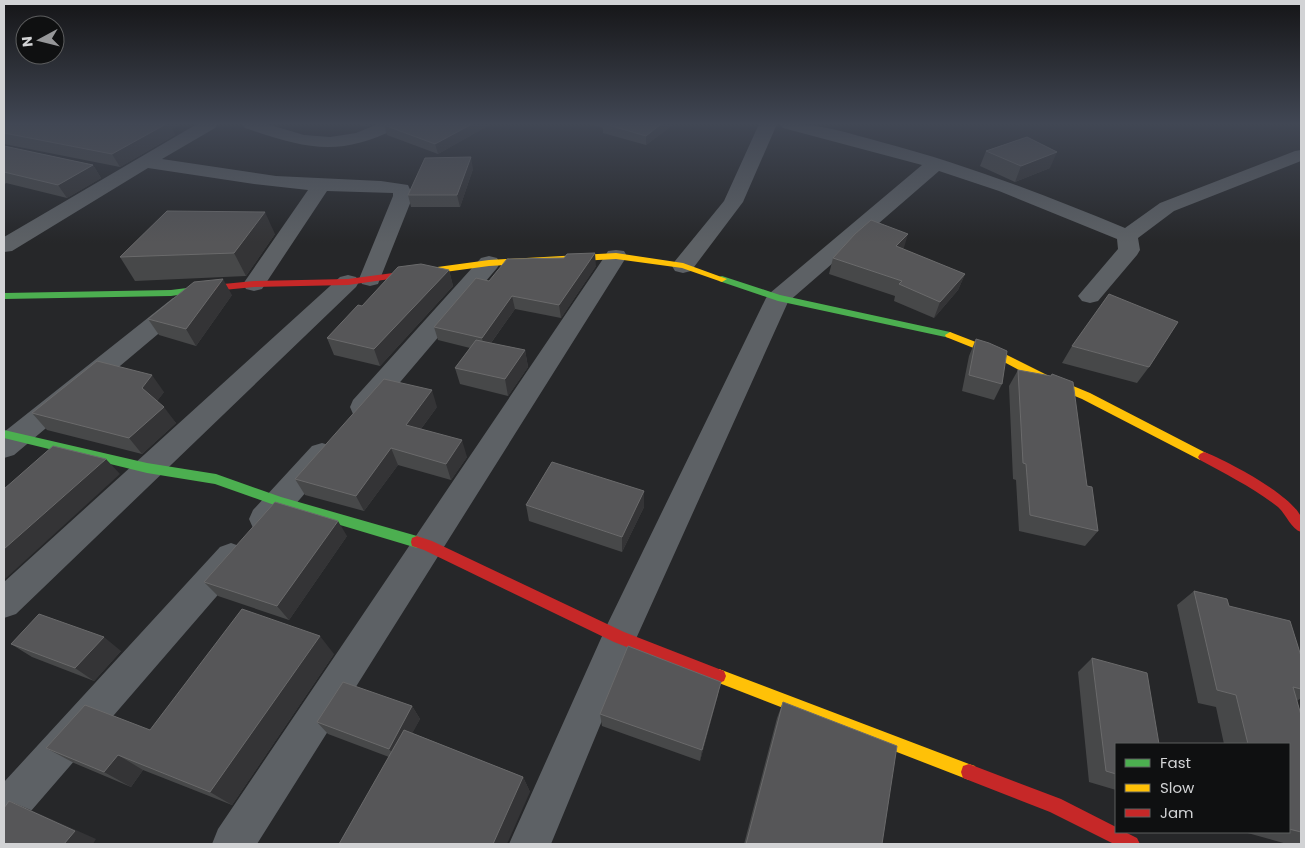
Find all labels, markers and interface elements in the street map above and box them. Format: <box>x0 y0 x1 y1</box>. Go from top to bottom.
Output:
north arrow <box>15 15 65 65</box>
text: N <box>17 35 38 48</box>
legend <box>1115 743 1290 833</box>
text: Fast <box>1160 752 1191 773</box>
text: Slow <box>1160 777 1195 798</box>
text: Jam <box>1160 802 1194 823</box>

